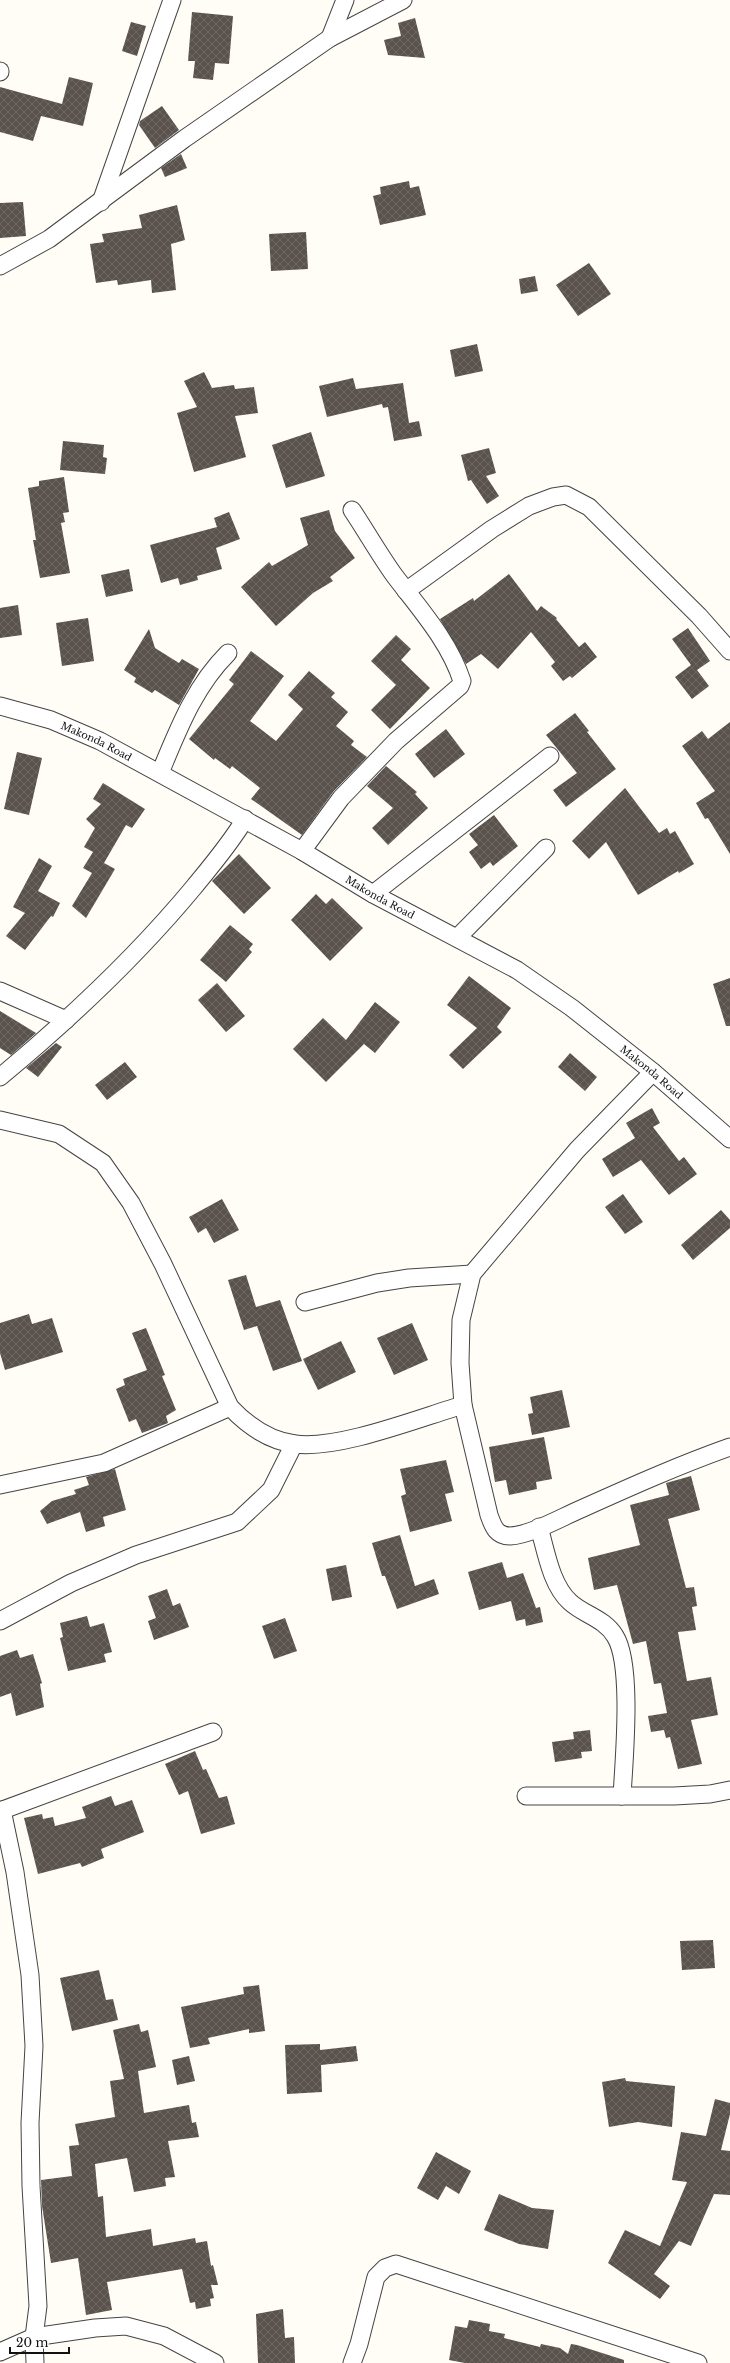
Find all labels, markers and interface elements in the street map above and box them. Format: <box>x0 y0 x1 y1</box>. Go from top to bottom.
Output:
street label: Makonda Road <box>59 719 134 764</box>
street label: Makonda Road <box>343 873 417 922</box>
street label: Makonda Road <box>617 1043 685 1102</box>
scale bar <box>10 2329 69 2355</box>
text: 20 m <box>16 2335 48 2350</box>

